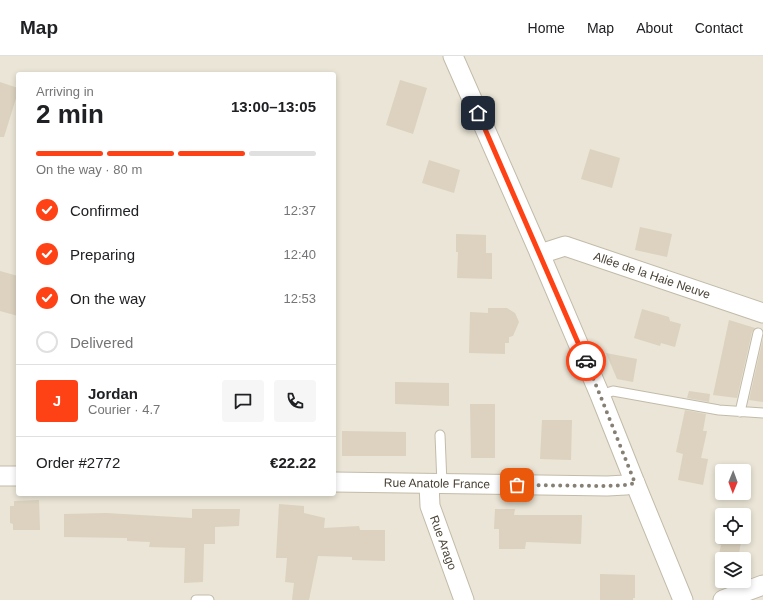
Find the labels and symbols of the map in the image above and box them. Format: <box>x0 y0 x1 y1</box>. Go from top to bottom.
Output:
pin <box>461 96 495 130</box>
street label: Allée de la Haie Neuve <box>592 249 712 302</box>
courier <box>566 341 606 381</box>
north arrow <box>715 464 751 500</box>
pin <box>500 468 534 502</box>
street label: Rue Anatole France <box>384 476 491 491</box>
street label: Rue Arago <box>427 514 460 572</box>

